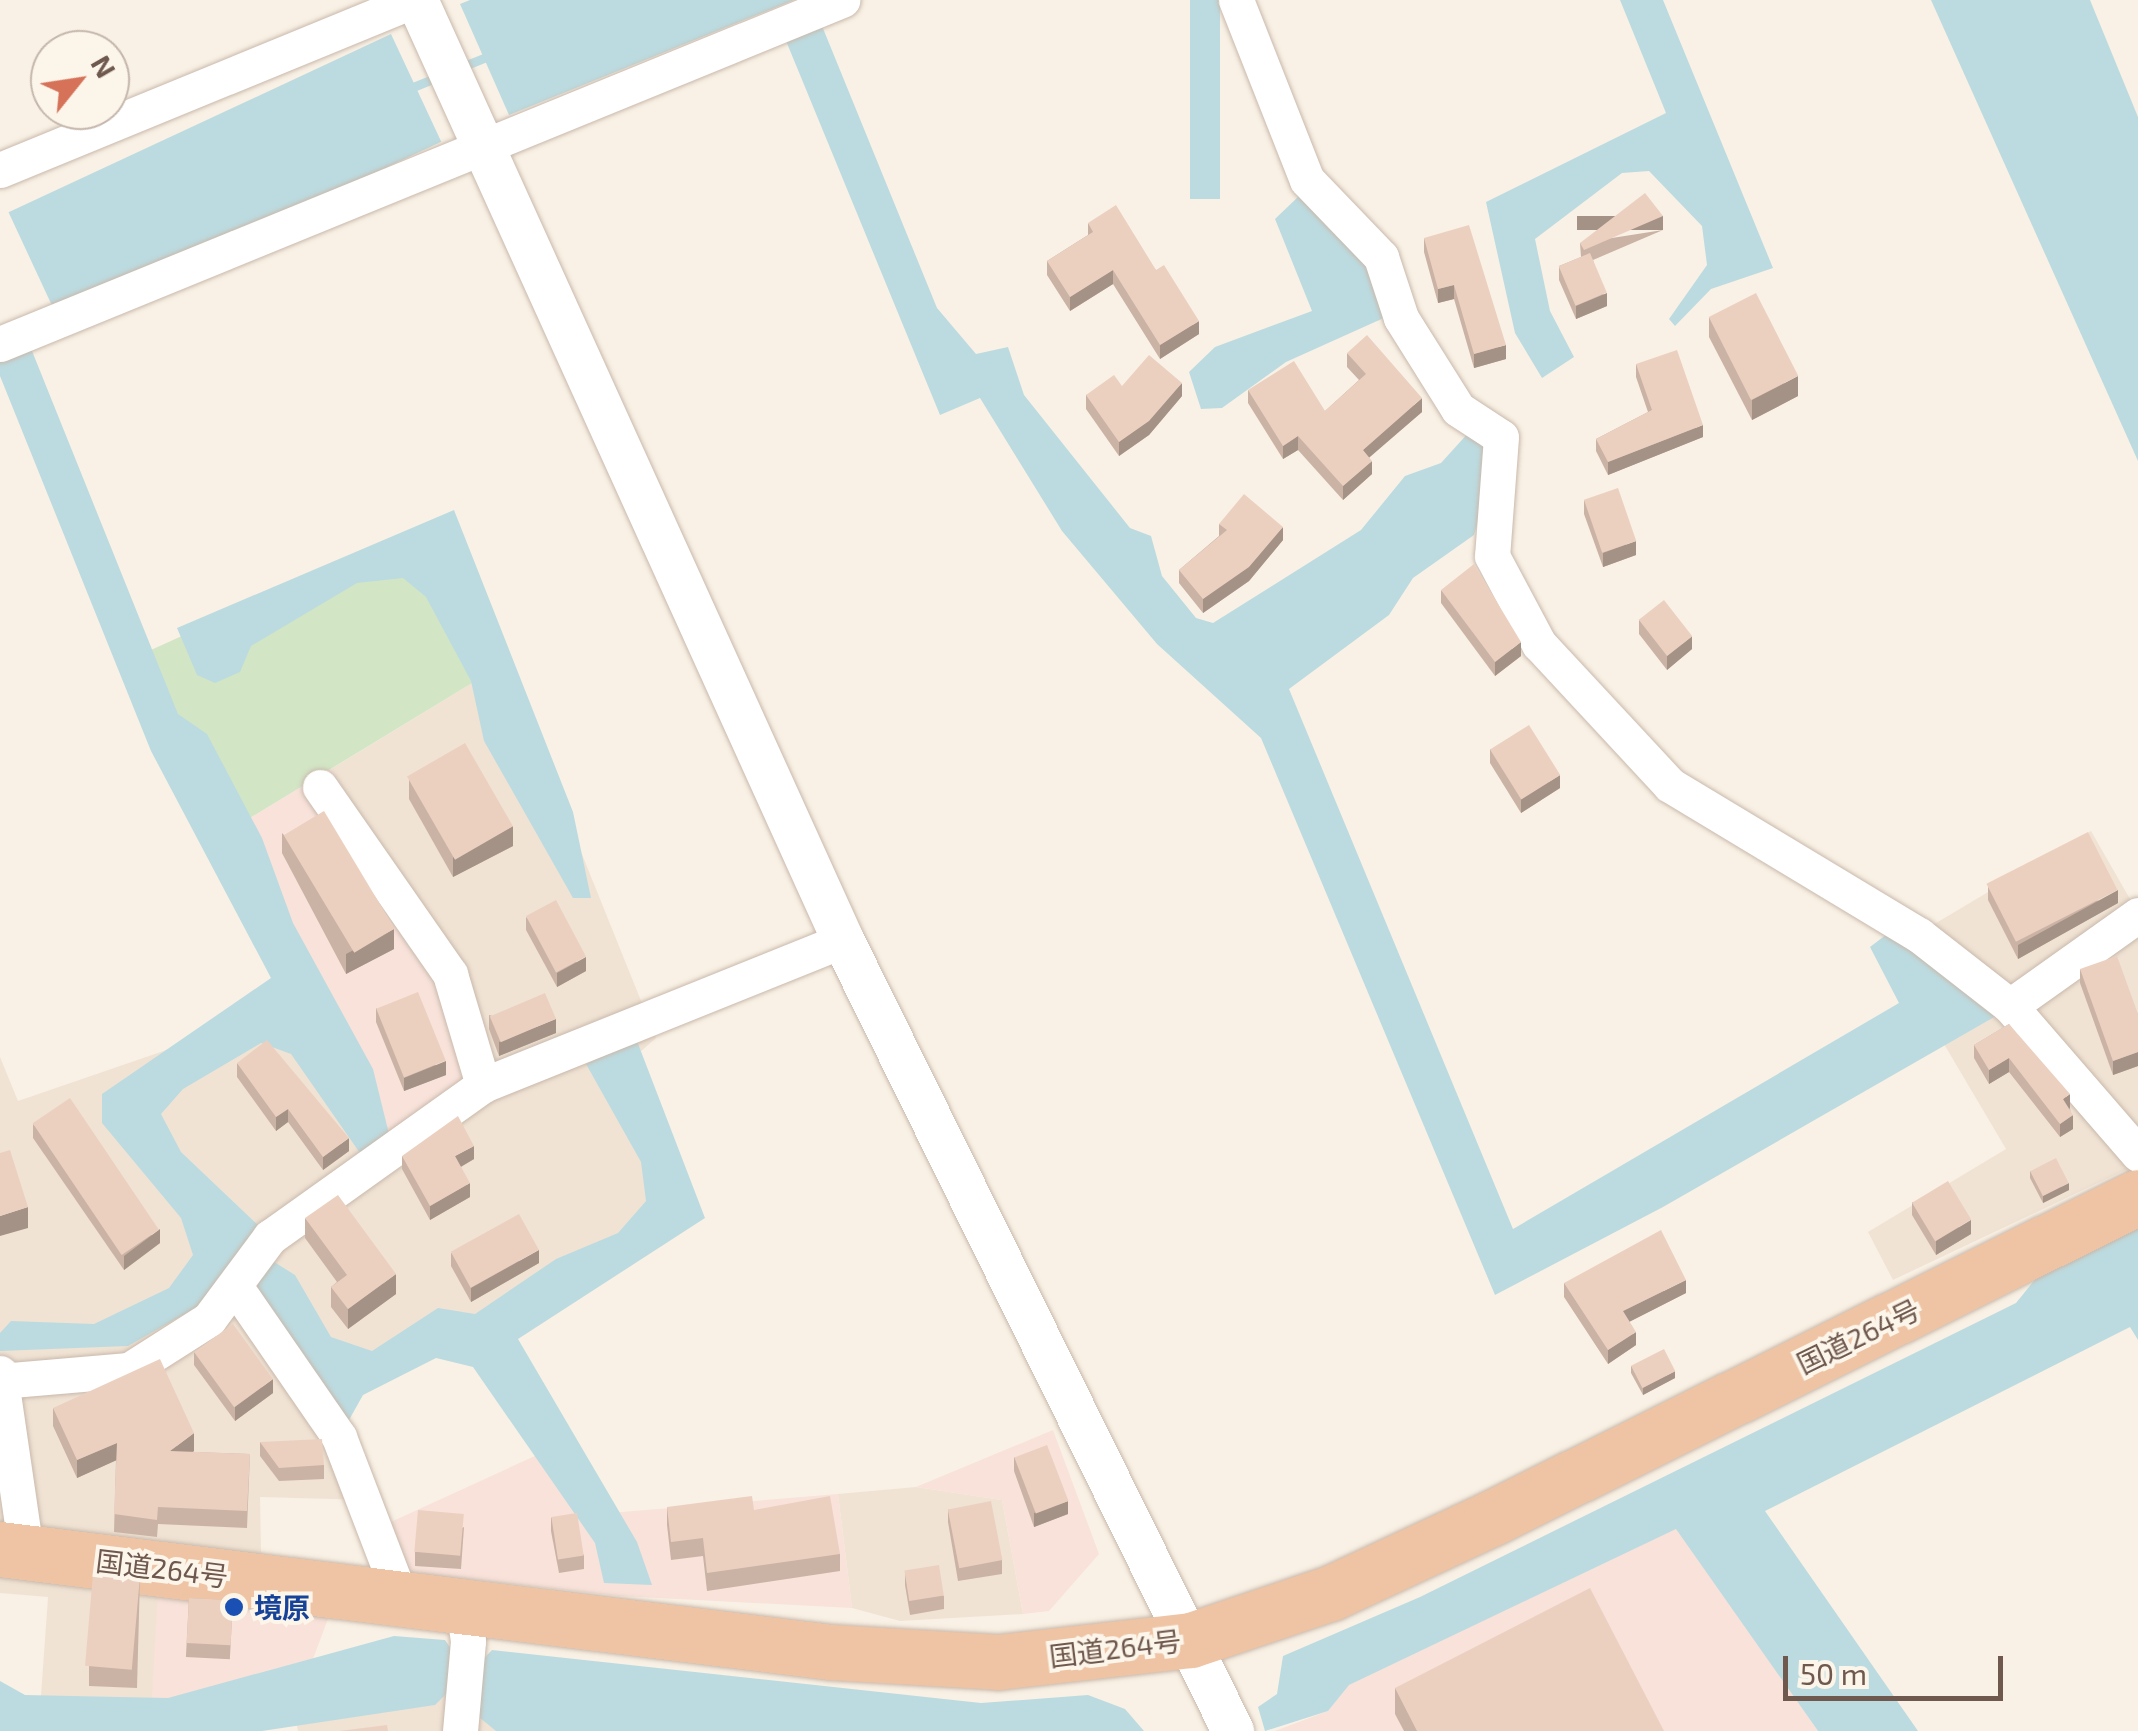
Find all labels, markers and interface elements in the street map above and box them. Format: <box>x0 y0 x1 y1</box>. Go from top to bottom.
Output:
north arrow <box>30 30 130 130</box>
text: N <box>84 49 124 83</box>
street label: 国道264号 <box>1791 1292 1925 1380</box>
street label: 国道264号 <box>94 1543 230 1593</box>
place label: 境原 <box>254 1590 310 1624</box>
marker: 境原 <box>223 1596 245 1618</box>
street label: 国道264号 <box>1047 1623 1183 1673</box>
scale bar <box>1788 1636 2008 1698</box>
text: 50 m <box>1800 1655 1867 1691</box>

